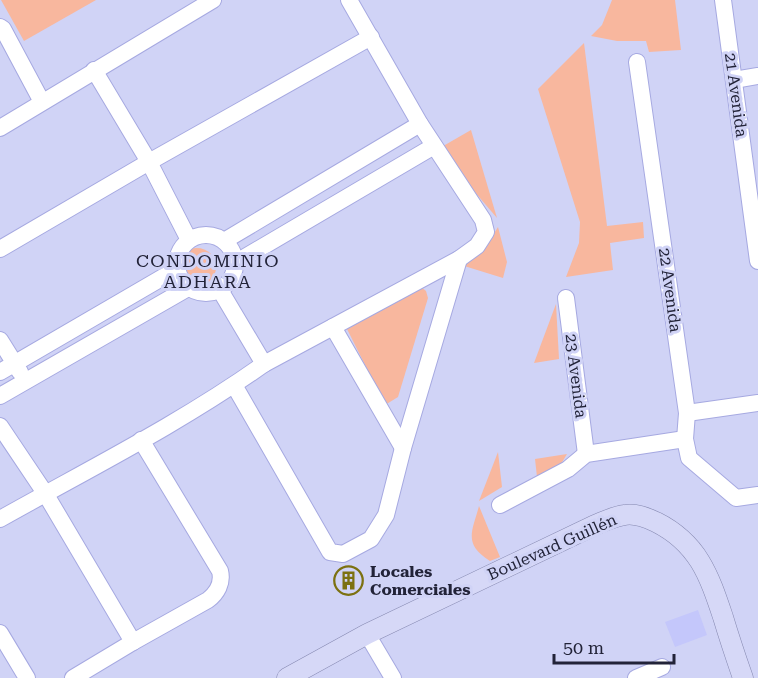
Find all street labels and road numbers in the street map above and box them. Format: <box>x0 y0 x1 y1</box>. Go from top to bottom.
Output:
street label: 21 Avenida <box>721 52 751 139</box>
street label: 22 Avenida <box>655 247 685 334</box>
street label: 23 Avenida <box>561 333 591 420</box>
street label: Boulevard Guillén <box>484 510 620 584</box>

